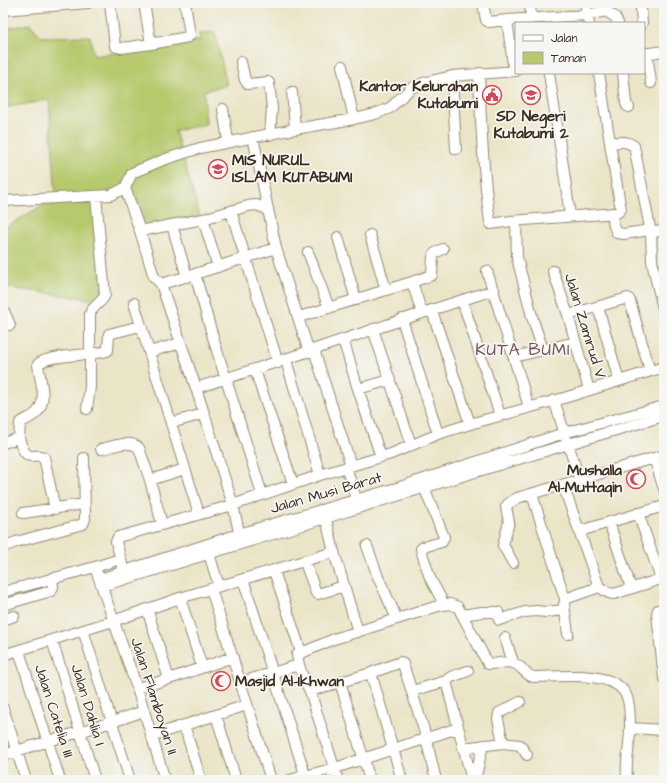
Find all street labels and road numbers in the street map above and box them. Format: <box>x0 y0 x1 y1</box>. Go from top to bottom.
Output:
street label: Jalan Zamrud V <box>559 271 611 382</box>
street label: Jalan Musi Barat <box>268 467 384 519</box>
street label: Jalan Flamboyan II <box>124 635 183 758</box>
street label: Jalan Catelia III <box>29 662 79 760</box>
street label: Jalan Dahlia I <box>66 662 110 748</box>

